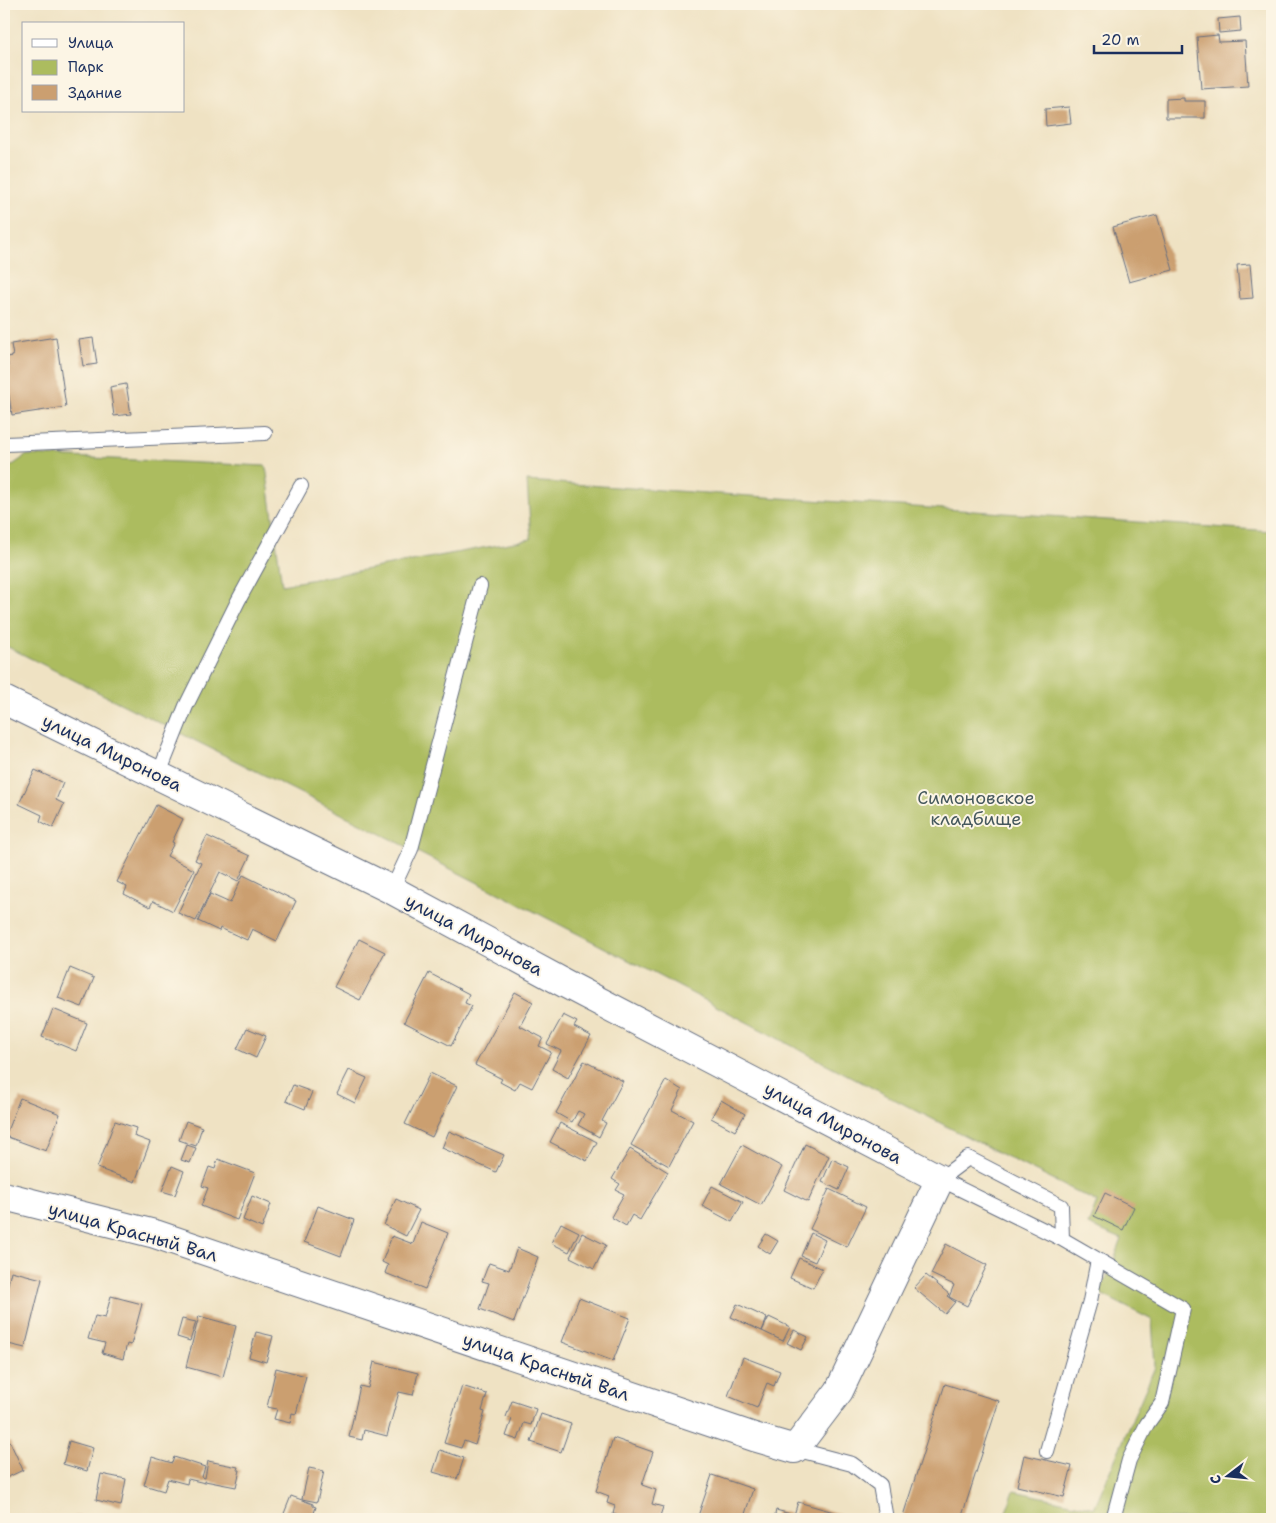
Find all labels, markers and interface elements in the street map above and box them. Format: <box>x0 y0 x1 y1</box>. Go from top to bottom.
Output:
legend <box>22 22 185 112</box>
scale bar <box>1094 22 1181 54</box>
text: 20 m <box>1101 30 1140 50</box>
text: Улица <box>68 33 114 53</box>
text: Парк <box>68 57 104 77</box>
text: Здание <box>68 83 122 103</box>
street label: улица Миронова <box>38 709 186 797</box>
park label: Симоновское кладбище <box>917 786 1035 831</box>
street label: улица Миронова <box>401 889 547 981</box>
street label: улица Миронова <box>760 1077 906 1169</box>
street label: улица Красный Вал <box>46 1196 220 1268</box>
street label: улица Красный Вал <box>459 1327 633 1407</box>
north arrow <box>1204 1450 1254 1500</box>
text: С <box>1206 1473 1225 1486</box>

